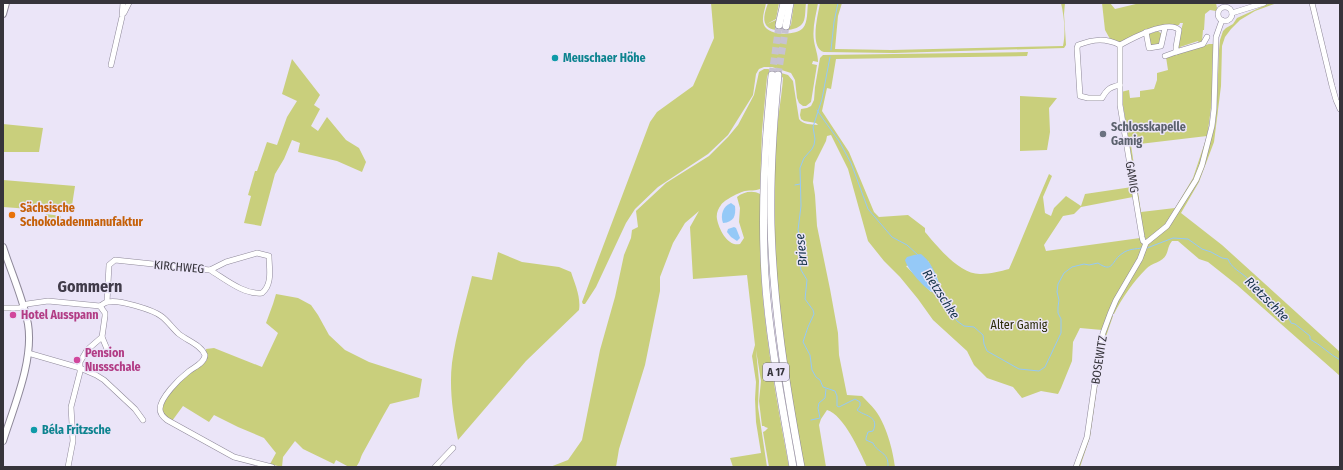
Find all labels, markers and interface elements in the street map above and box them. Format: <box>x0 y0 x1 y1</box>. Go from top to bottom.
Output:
place label: Meuschaer Höhe <box>563 51 646 65</box>
marker: Meuschaer Höhe <box>550 53 560 63</box>
place label: Schlosskapelle Gamig <box>1111 120 1186 148</box>
marker: Schlosskapelle Gamig <box>1098 129 1108 139</box>
street label: GAMIG <box>1123 160 1141 194</box>
place label: Sächsische Schokoladenmanufaktur <box>20 201 143 229</box>
marker: Sächsische Schokoladenmanufaktur <box>7 210 17 220</box>
water label: Briese <box>792 233 810 267</box>
street label: KIRCHWEG <box>153 258 205 276</box>
water label: Rietzschke <box>919 266 963 322</box>
water label: Rietzschke <box>1242 274 1292 324</box>
district label: Gommern <box>58 277 122 296</box>
place label: Hotel Ausspann <box>21 308 99 322</box>
marker: Hotel Ausspann <box>8 310 18 320</box>
park label: Alter Gamig <box>991 318 1048 332</box>
street label: BOSEWITZ <box>1088 334 1110 385</box>
place label: Pension Nussschale <box>85 346 141 374</box>
marker: Pension Nussschale <box>72 355 82 365</box>
road number: A 17 <box>763 363 789 381</box>
place label: Béla Fritzsche <box>42 423 111 437</box>
marker: Béla Fritzsche <box>29 425 39 435</box>

